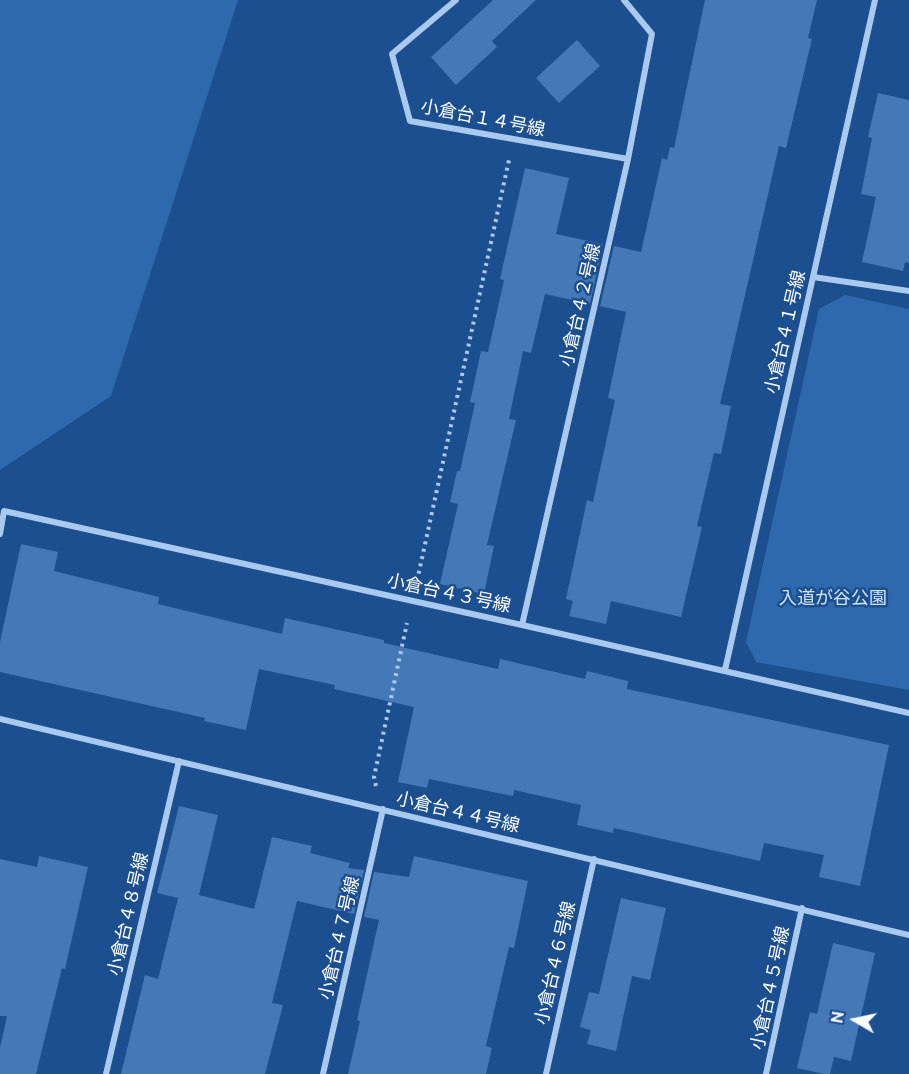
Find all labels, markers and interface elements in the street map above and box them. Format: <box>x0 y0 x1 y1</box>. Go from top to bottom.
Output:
street label: 小倉台１４号線 <box>419 95 547 141</box>
street label: 小倉台４２号線 <box>555 241 605 369</box>
street label: 小倉台４１号線 <box>760 268 810 396</box>
street label: 小倉台４３号線 <box>385 569 513 617</box>
park label: 入道が谷公園 <box>779 587 887 609</box>
street label: 小倉台４４号線 <box>394 787 522 837</box>
street label: 小倉台４８号線 <box>103 850 153 978</box>
street label: 小倉台４７号線 <box>314 874 364 1002</box>
street label: 小倉台４６号線 <box>530 899 580 1027</box>
street label: 小倉台４５号線 <box>746 924 794 1052</box>
north arrow <box>825 990 885 1050</box>
text: N <box>827 1010 847 1024</box>

